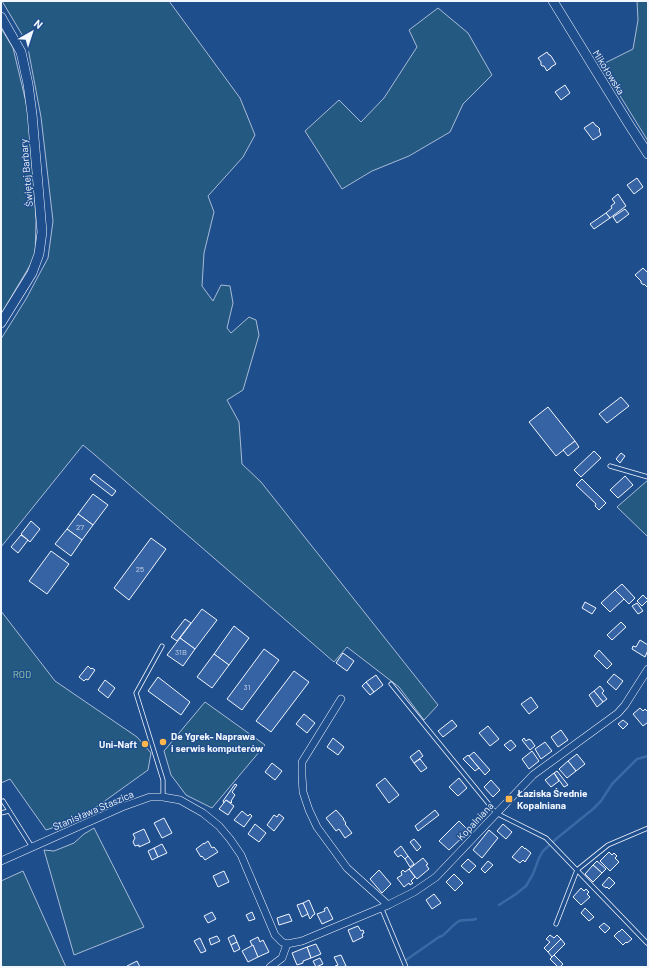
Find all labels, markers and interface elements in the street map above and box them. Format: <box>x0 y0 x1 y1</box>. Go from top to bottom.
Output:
north arrow <box>12 12 52 52</box>
text: N <box>32 16 46 31</box>
street label: Mikołowska <box>591 47 627 97</box>
street label: Świętej Barbary <box>17 138 35 207</box>
house number: 27 <box>76 522 84 532</box>
house number: 25 <box>136 564 144 574</box>
house number: 31B <box>175 647 187 657</box>
park label: ROD <box>13 668 31 680</box>
house number: 31 <box>244 682 251 692</box>
place label: De Ygrek- Naprawa i serwis komputerów <box>171 730 263 754</box>
marker: De Ygrek- Naprawa i serwis komputerów <box>158 737 168 747</box>
place label: Uni-Naft <box>99 738 137 750</box>
marker: Uni-Naft <box>140 739 150 749</box>
place label: Łaziska Średnie Kopalniana <box>516 787 588 811</box>
street label: Stanisława Staszica <box>51 788 135 832</box>
marker: Łaziska Średnie Kopalniana <box>504 794 514 804</box>
street label: Kopalniana <box>454 799 496 843</box>

